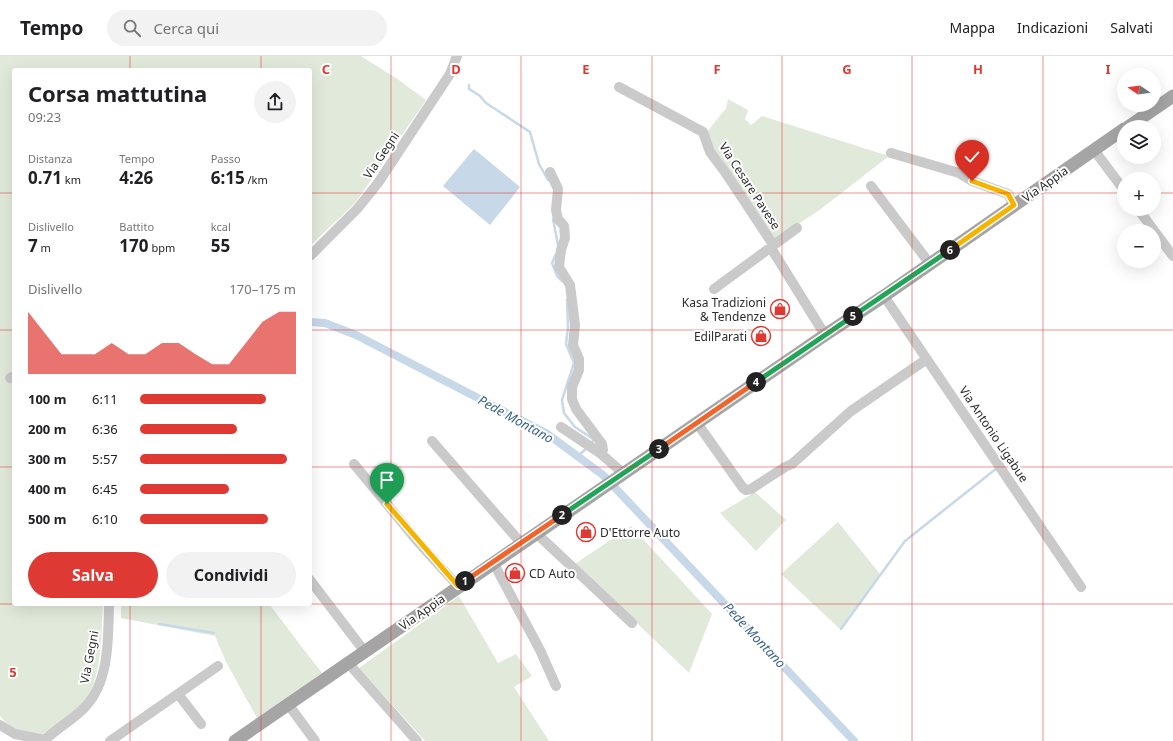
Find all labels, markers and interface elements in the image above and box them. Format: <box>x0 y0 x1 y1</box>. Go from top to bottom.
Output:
search box <box>107 10 387 46</box>
text: Tempo <box>20 15 83 41</box>
icon: search <box>121 17 143 39</box>
text: Cerca qui <box>153 18 219 38</box>
text: Mappa <box>949 18 995 37</box>
text: Indicazioni <box>1017 18 1088 37</box>
text: Salvati <box>1110 18 1153 37</box>
text: C <box>322 60 330 78</box>
text: D <box>451 60 461 78</box>
text: E <box>582 60 590 78</box>
text: F <box>713 60 721 78</box>
text: G <box>842 60 852 78</box>
text: H <box>973 60 983 78</box>
text: I <box>1105 60 1111 78</box>
north arrow <box>1117 68 1161 112</box>
map controls <box>1117 68 1161 268</box>
text: Corsa mattutina <box>28 78 207 108</box>
button: share <box>254 81 296 123</box>
text: 09:23 <box>28 108 61 126</box>
button: layers <box>1117 120 1161 164</box>
street label: Via Gegni <box>359 128 403 182</box>
street label: Via Cesare Pavese <box>715 139 785 233</box>
pin <box>955 140 989 181</box>
icon: check <box>961 146 983 168</box>
text: Distanza <box>28 151 72 166</box>
text: Tempo <box>119 151 155 166</box>
text: Passo <box>211 151 241 166</box>
street label: Via Appia <box>1019 162 1071 206</box>
text: 0.71 <box>28 166 62 189</box>
text: 4:26 <box>119 166 153 189</box>
text: 6:15 <box>211 166 245 189</box>
text: km <box>62 172 81 187</box>
text: /km <box>245 172 268 187</box>
button: + <box>1117 172 1161 216</box>
text: Dislivello <box>28 219 74 234</box>
text: Battito <box>119 219 154 234</box>
text: kcal <box>211 219 231 234</box>
button: − <box>1117 224 1161 268</box>
text: 7 <box>28 234 38 257</box>
text: 170 <box>119 234 149 257</box>
text: 55 <box>211 234 230 257</box>
text: m <box>38 240 51 255</box>
text: bpm <box>149 240 175 255</box>
pin: 6 <box>940 240 960 260</box>
text: 6 <box>947 242 953 257</box>
text: Dislivello <box>28 280 82 298</box>
text: 170–175 m <box>229 280 296 298</box>
place label: Kasa Tradizioni & Tendenze <box>682 294 766 325</box>
shop icon: Kasa Tradizioni & Tendenze <box>769 298 791 320</box>
pin: 5 <box>843 306 863 326</box>
text: 5 <box>850 308 856 323</box>
shop icon: EdilParati <box>750 325 772 347</box>
place label: EdilParati <box>694 328 747 345</box>
pin: 4 <box>746 372 766 392</box>
text: 4 <box>753 374 759 389</box>
street label: Via Antonio Ligabue <box>955 382 1033 486</box>
text: 100 m <box>28 390 66 408</box>
text: 6:11 <box>92 390 118 408</box>
water label: Pede Montano <box>475 391 557 447</box>
text: 200 m <box>28 420 66 438</box>
text: 6:36 <box>92 420 118 438</box>
pin: 3 <box>649 439 669 459</box>
text: 3 <box>656 441 662 456</box>
text: 300 m <box>28 450 66 468</box>
text: 5:57 <box>92 450 118 468</box>
pin <box>370 463 404 504</box>
icon: arrive <box>376 469 398 491</box>
text: 400 m <box>28 480 66 498</box>
text: 6:45 <box>92 480 118 498</box>
pin: 2 <box>552 505 572 525</box>
text: 2 <box>559 507 565 522</box>
text: 500 m <box>28 510 66 528</box>
text: 6:10 <box>92 510 118 528</box>
shop icon: D'Ettorre Auto <box>575 521 597 543</box>
place label: D'Ettorre Auto <box>600 524 680 541</box>
button: Salva <box>28 552 158 598</box>
button: Condividi <box>166 552 296 598</box>
shop icon: CD Auto <box>504 562 526 584</box>
place label: CD Auto <box>529 565 575 582</box>
pin: 1 <box>455 571 475 591</box>
text: 1 <box>462 573 468 588</box>
street label: Via Appia <box>396 590 448 634</box>
water label: Pede Montano <box>720 598 790 672</box>
street label: Via Gegni <box>76 629 102 685</box>
text: 5 <box>9 663 17 681</box>

